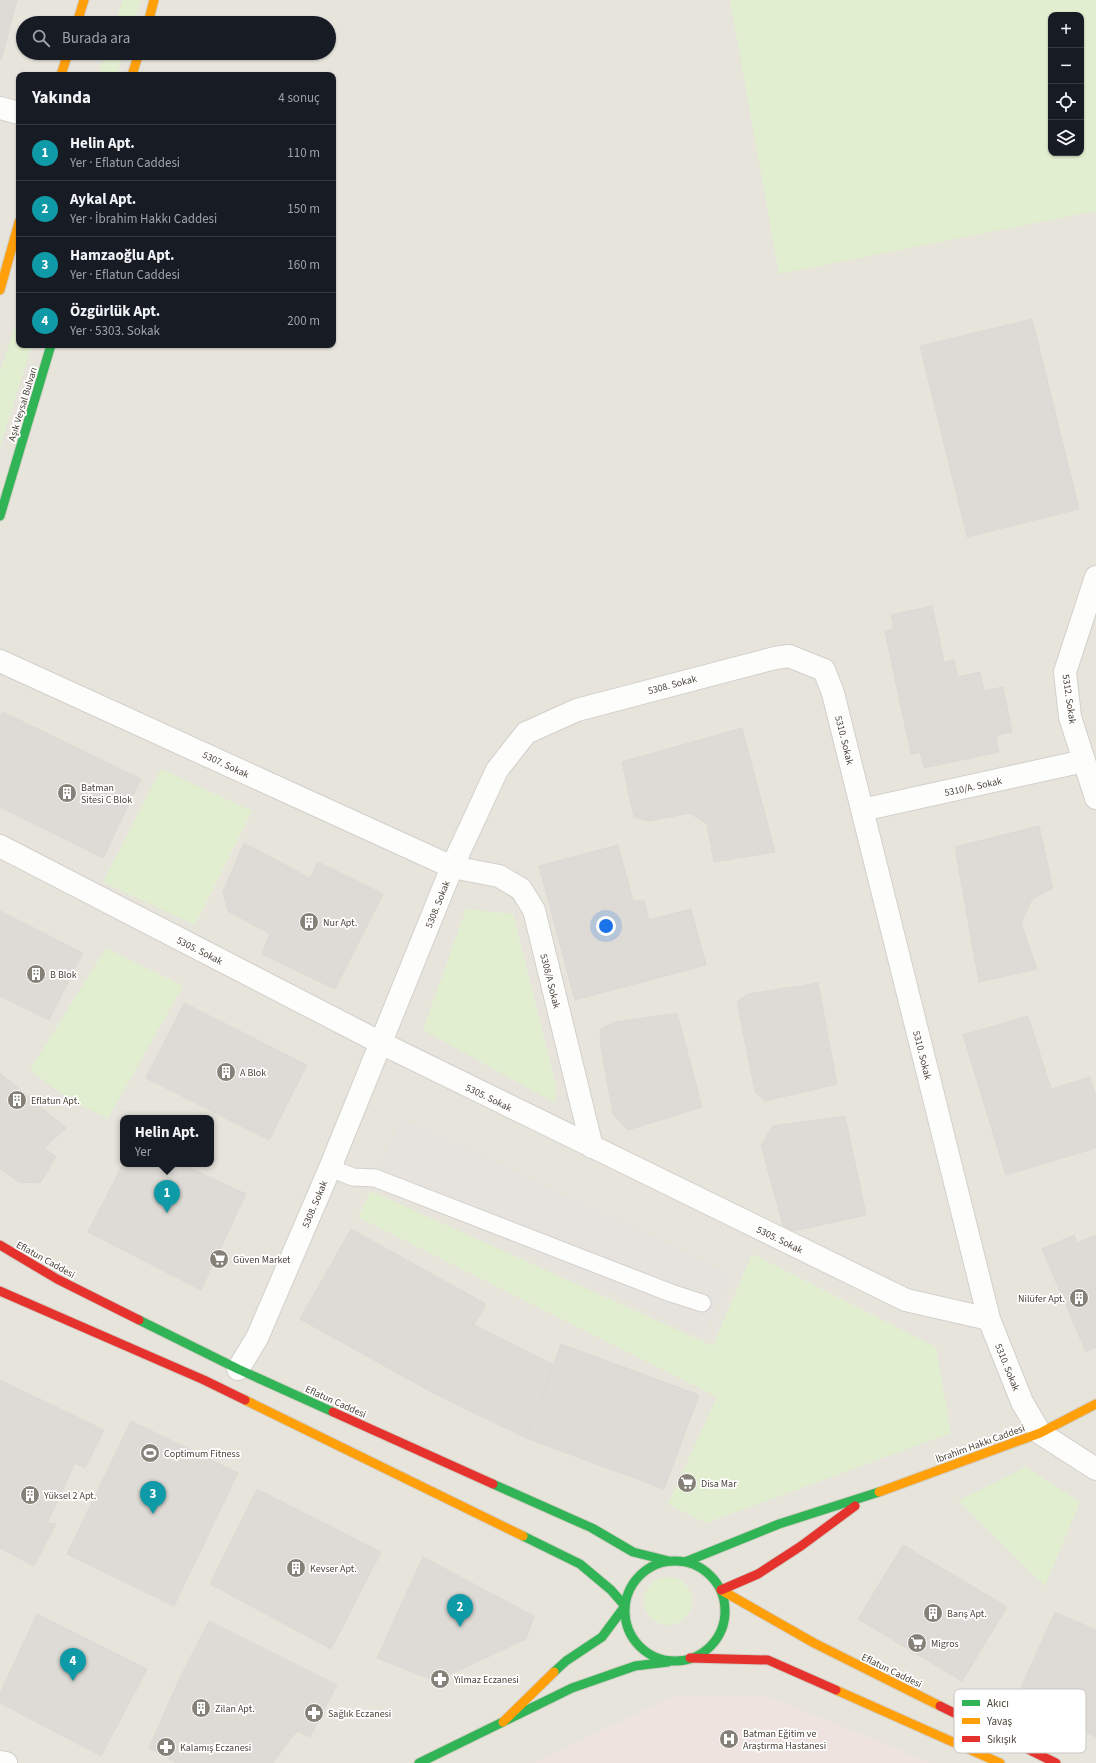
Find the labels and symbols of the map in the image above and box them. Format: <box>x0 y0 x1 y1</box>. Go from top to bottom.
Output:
street label: Aşık Veysal Bulvarı <box>5 365 41 443</box>
street label: 5308. Sokak <box>646 672 698 698</box>
street label: 5312. Sokak <box>1059 673 1079 725</box>
street label: 5310. Sokak <box>831 714 857 766</box>
street label: 5307. Sokak <box>200 748 251 782</box>
street label: 5310/A. Sokak <box>943 774 1003 800</box>
place label: Batman Sitesi C Blok <box>81 781 132 807</box>
building icon: Batman Sitesi C Blok <box>56 782 78 804</box>
street label: 5308. Sokak <box>422 879 454 930</box>
building icon: Nur Apt. <box>298 911 320 933</box>
place label: Nur Apt. <box>323 916 357 930</box>
your location <box>596 916 616 936</box>
street label: 5305. Sokak <box>174 933 225 968</box>
street label: 5308/A Sokak <box>536 952 564 1010</box>
building icon: B Blok <box>25 963 47 985</box>
place label: B Blok <box>50 968 77 982</box>
street label: 5310. Sokak <box>909 1029 935 1081</box>
building icon: A Blok <box>215 1061 237 1083</box>
place label: A Blok <box>240 1066 266 1080</box>
street label: 5305. Sokak <box>463 1081 514 1115</box>
building icon: Eflatun Apt. <box>6 1089 28 1111</box>
place label: Eflatun Apt. <box>31 1094 80 1108</box>
street label: 5308. Sokak <box>299 1179 331 1230</box>
pin: 1 <box>154 1180 180 1213</box>
street label: 5305. Sokak <box>754 1223 805 1257</box>
street label: Eflatun Caddesi <box>14 1238 78 1282</box>
supermarket icon: Güven Market <box>208 1248 230 1270</box>
place label: Güven Market <box>233 1253 291 1267</box>
building icon: Nilüfer Apt. <box>1068 1287 1090 1309</box>
place label: Nilüfer Apt. <box>1018 1292 1065 1306</box>
street label: 5310. Sokak <box>991 1342 1023 1393</box>
street label: Eflatun Caddesi <box>303 1382 368 1422</box>
street label: İbrahim Hakkı Caddesi <box>934 1421 1027 1467</box>
sports icon: Coptimum Fitness <box>139 1442 161 1464</box>
place label: Coptimum Fitness <box>164 1447 240 1461</box>
supermarket icon: Disa Mar <box>676 1472 698 1494</box>
place label: Disa Mar <box>701 1477 737 1491</box>
pin: 3 <box>140 1481 166 1514</box>
building icon: Yüksel 2 Apt. <box>19 1484 41 1506</box>
place label: Yüksel 2 Apt. <box>43 1489 96 1503</box>
building icon: Kevser Apt. <box>285 1557 307 1579</box>
place label: Kevser Apt. <box>310 1562 357 1576</box>
pin: 2 <box>447 1594 473 1627</box>
building icon: Barış Apt. <box>922 1602 944 1624</box>
place label: Barış Apt. <box>947 1607 987 1621</box>
supermarket icon: Migros <box>906 1632 928 1654</box>
place label: Migros <box>931 1637 959 1651</box>
pin: 4 <box>60 1648 86 1681</box>
street label: Eflatun Caddesi <box>859 1650 924 1692</box>
pharmacy icon: Yılmaz Eczanesi <box>429 1668 451 1690</box>
place label: Yılmaz Eczanesi <box>453 1673 519 1687</box>
legend <box>954 1689 1086 1753</box>
text: Akıcı <box>987 1696 1009 1711</box>
building icon: Zilan Apt. <box>190 1697 212 1719</box>
place label: Zilan Apt. <box>215 1702 255 1716</box>
pharmacy icon: Sağlık Eczanesi <box>303 1702 325 1724</box>
place label: Sağlık Eczanesi <box>328 1707 391 1721</box>
text: Yavaş <box>986 1714 1012 1729</box>
place label: Batman Eğitim ve Araştırma Hastanesi <box>743 1727 826 1753</box>
hospital icon: Batman Eğitim ve Araştırma Hastanesi <box>718 1728 740 1750</box>
text: Sıkışık <box>987 1732 1017 1747</box>
pharmacy icon: Kalamış Eczanesi <box>155 1736 177 1758</box>
place label: Kalamış Eczanesi <box>180 1741 251 1755</box>

